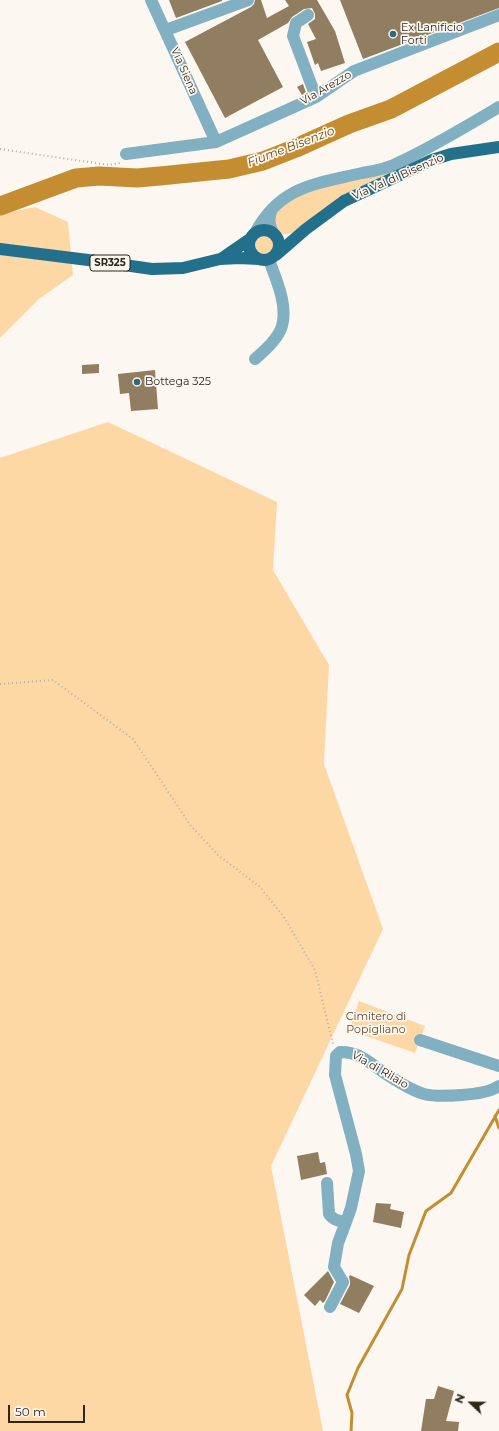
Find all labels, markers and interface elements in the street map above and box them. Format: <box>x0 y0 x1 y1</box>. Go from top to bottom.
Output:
place label: Ex Lanificio Forti <box>401 21 463 47</box>
marker: Ex Lanificio Forti <box>388 29 398 39</box>
street label: Via Siena <box>168 45 200 97</box>
street label: Via Arezzo <box>298 68 354 108</box>
water label: Fiume Bisenzio <box>245 124 337 170</box>
street label: Via Val di Bisenzio <box>350 151 446 203</box>
road number: SR325 <box>90 255 130 271</box>
place label: Bottega 325 <box>145 375 211 389</box>
marker: Bottega 325 <box>132 377 142 387</box>
park label: Cimitero di Popigliano <box>346 1010 406 1036</box>
street label: Via di Rilaio <box>349 1048 411 1092</box>
north arrow <box>451 1383 491 1423</box>
text: N <box>452 1392 468 1405</box>
scale bar <box>10 1397 87 1423</box>
text: 50 m <box>15 1404 46 1419</box>

